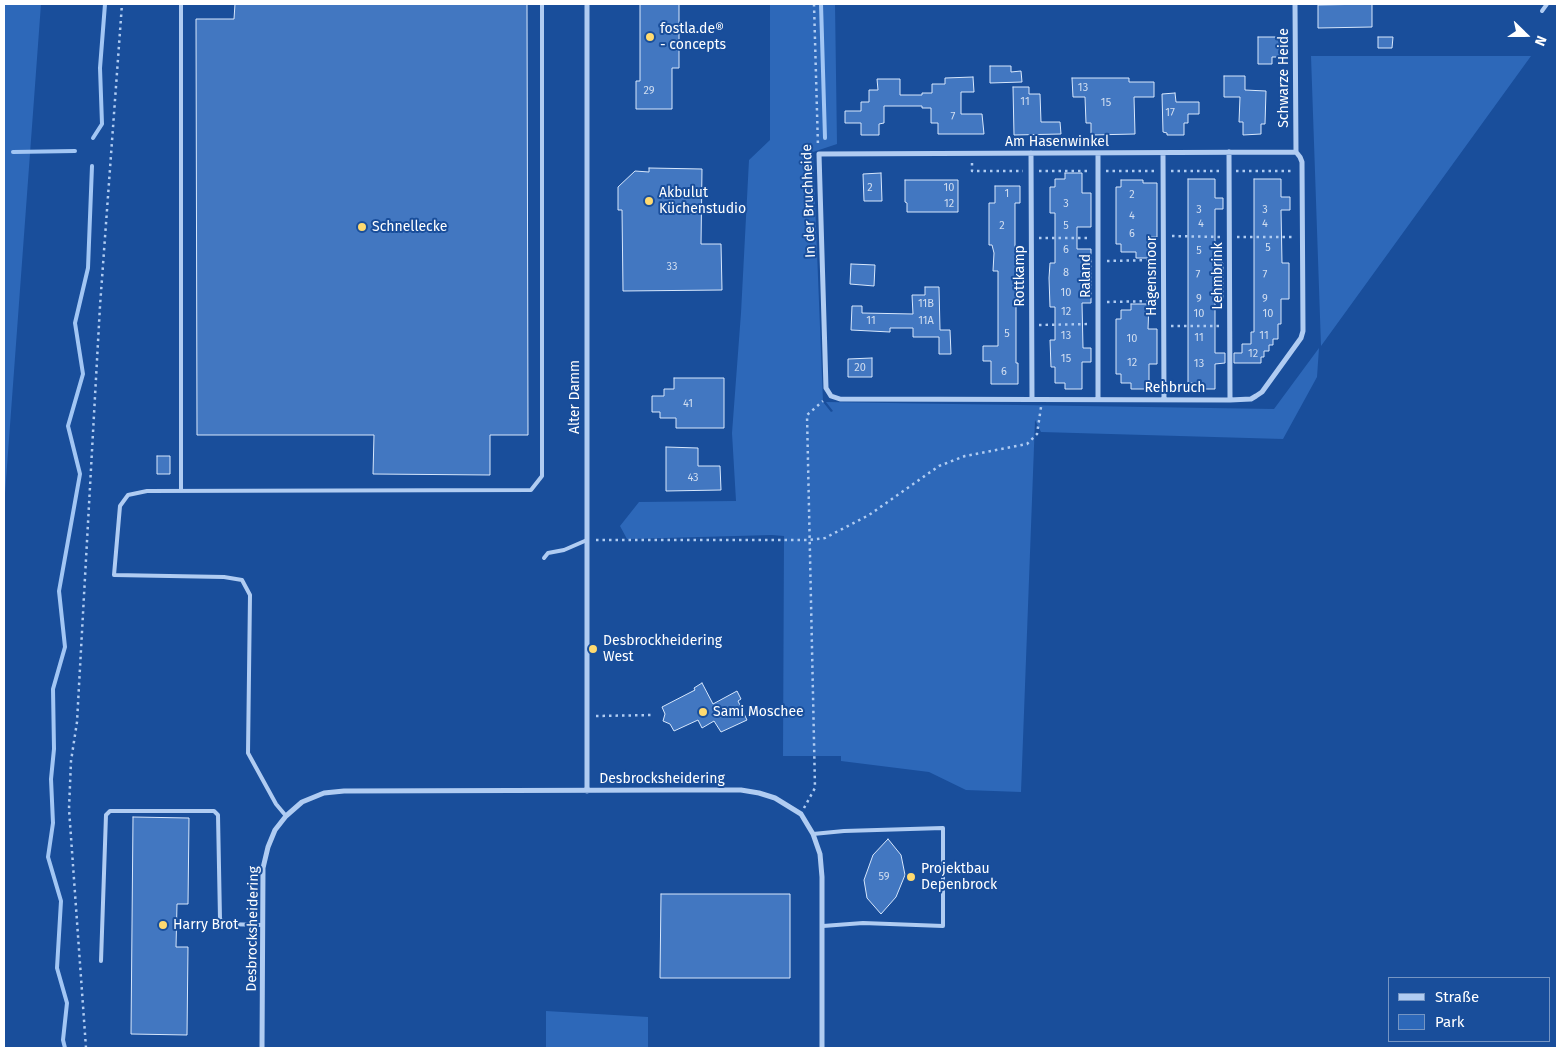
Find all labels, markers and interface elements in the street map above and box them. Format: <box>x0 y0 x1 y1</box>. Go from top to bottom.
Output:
north arrow <box>1501 10 1551 60</box>
place label: fostla.de® - concepts <box>660 21 726 54</box>
street label: Schwarze Heide <box>1276 28 1292 128</box>
marker: fostla.de® - concepts <box>644 31 656 43</box>
text: N <box>1531 33 1550 48</box>
house number: 13 <box>1078 81 1088 95</box>
house number: 29 <box>643 84 655 98</box>
house number: 11 <box>1020 95 1030 109</box>
house number: 15 <box>1101 96 1111 110</box>
house number: 17 <box>1165 106 1175 120</box>
house number: 7 <box>951 110 955 124</box>
street label: Am Hasenwinkel <box>1005 134 1109 150</box>
street label: In der Bruchheide <box>799 144 819 258</box>
house number: 2 <box>867 181 873 195</box>
house number: 10 <box>944 181 954 195</box>
place label: Akbulut Küchenstudio <box>659 185 746 218</box>
house number: 1 <box>1005 187 1009 201</box>
house number: 2 <box>1129 188 1135 202</box>
marker: Akbulut Küchenstudio <box>643 195 655 207</box>
house number: 12 <box>944 197 954 211</box>
house number: 3 <box>1063 197 1069 211</box>
house number: 3 <box>1196 203 1202 217</box>
house number: 3 <box>1262 203 1268 217</box>
house number: 4 <box>1129 209 1135 223</box>
house number: 4 <box>1198 217 1204 231</box>
house number: 4 <box>1262 217 1268 231</box>
place label: Schnellecke <box>372 219 447 235</box>
house number: 2 <box>999 219 1005 233</box>
house number: 5 <box>1063 219 1069 233</box>
marker: Schnellecke <box>356 221 368 233</box>
house number: 6 <box>1129 227 1135 241</box>
street label: Hagensmoor <box>1144 236 1160 316</box>
house number: 5 <box>1265 241 1271 255</box>
street label: Lehmbrink <box>1210 242 1226 310</box>
house number: 6 <box>1063 243 1069 257</box>
house number: 5 <box>1196 244 1202 258</box>
street label: Rottkamp <box>1012 245 1028 307</box>
street label: Raland <box>1078 254 1094 298</box>
house number: 33 <box>667 260 677 274</box>
house number: 8 <box>1063 266 1069 280</box>
house number: 7 <box>1196 268 1200 282</box>
house number: 7 <box>1263 268 1267 282</box>
house number: 10 <box>1061 286 1071 300</box>
house number: 9 <box>1196 292 1202 306</box>
house number: 9 <box>1262 292 1268 306</box>
house number: 11B <box>918 297 934 311</box>
house number: 12 <box>1061 305 1071 319</box>
house number: 10 <box>1194 307 1204 321</box>
house number: 10 <box>1263 307 1273 321</box>
house number: 11 <box>866 314 876 328</box>
house number: 11A <box>918 314 934 328</box>
house number: 5 <box>1004 327 1010 341</box>
house number: 13 <box>1061 329 1071 343</box>
house number: 11 <box>1259 329 1269 343</box>
house number: 11 <box>1194 331 1204 345</box>
house number: 10 <box>1127 332 1137 346</box>
house number: 12 <box>1248 347 1258 361</box>
house number: 15 <box>1061 352 1071 366</box>
house number: 12 <box>1127 356 1137 370</box>
house number: 13 <box>1194 357 1204 371</box>
street label: Alter Damm <box>567 360 583 434</box>
house number: 20 <box>854 361 866 375</box>
house number: 6 <box>1001 365 1007 379</box>
street label: Rehbruch <box>1145 380 1205 396</box>
house number: 41 <box>683 397 693 411</box>
house number: 43 <box>687 471 699 485</box>
place label: Desbrockheidering West <box>603 633 722 666</box>
marker: Desbrockheidering West <box>587 643 599 655</box>
place label: Sami Moschee <box>713 704 804 720</box>
marker: Sami Moschee <box>697 706 709 718</box>
street label: Desbrocksheidering <box>599 771 725 787</box>
place label: Projektbau Depenbrock <box>921 861 997 894</box>
street label: Desbrocksheidering <box>244 866 262 992</box>
house number: 59 <box>878 870 890 884</box>
marker: Projektbau Depenbrock <box>905 871 917 883</box>
place label: Harry Brot <box>173 917 238 933</box>
marker: Harry Brot <box>157 919 169 931</box>
legend <box>1388 977 1551 1042</box>
text: Straße <box>1435 988 1479 1006</box>
text: Park <box>1435 1013 1465 1031</box>

